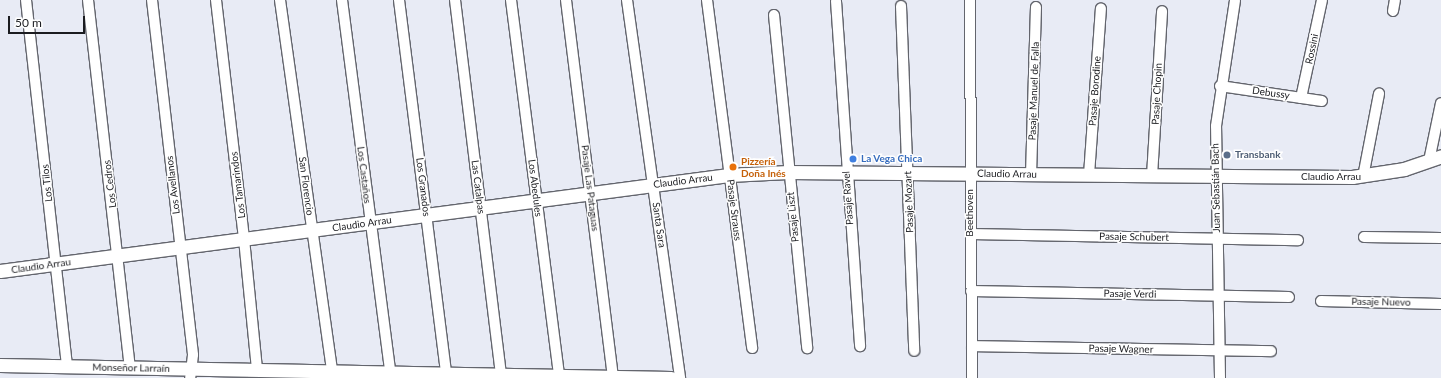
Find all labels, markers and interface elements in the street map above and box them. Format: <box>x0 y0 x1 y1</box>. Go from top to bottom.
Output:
scale bar <box>10 8 87 34</box>
text: 50 m <box>15 15 42 30</box>
street label: Rossini <box>1303 33 1321 65</box>
street label: Pasaje Manuel de Falla <box>1026 41 1042 141</box>
street label: Pasaje Borodine <box>1087 55 1103 127</box>
street label: Pasaje Chopin <box>1149 63 1165 125</box>
street label: Debussy <box>1251 84 1291 102</box>
street label: Juan Sebastián Bach <box>1209 143 1223 233</box>
street label: Pasaje Las Pataguas <box>579 144 601 232</box>
street label: Los Castaños <box>355 146 373 204</box>
place label: Transbank <box>1235 149 1280 161</box>
marker: Transbank <box>1222 150 1232 160</box>
street label: Los Tamarindos <box>228 151 248 219</box>
place label: La Vega Chica <box>861 153 923 165</box>
marker: La Vega Chica <box>848 154 858 164</box>
street label: Los Avellanos <box>163 155 183 215</box>
place label: Pizzería Doña Inés <box>741 155 786 178</box>
street label: San Florencio <box>296 156 316 216</box>
street label: Los Granados <box>413 157 433 217</box>
street label: Los Abedules <box>526 158 544 218</box>
street label: Los Cedros <box>101 159 119 209</box>
street label: Las Catalpas <box>469 159 487 215</box>
marker: Pizzería Doña Inés <box>728 162 738 172</box>
street label: Los Tilos <box>39 163 55 203</box>
street label: Claudio Arrau <box>977 167 1037 181</box>
street label: Claudio Arrau <box>652 171 714 191</box>
street label: Pasaje Ravel <box>840 171 856 225</box>
street label: Pasaje Mozart <box>902 171 916 233</box>
street label: Claudio Arrau <box>1301 171 1361 183</box>
street label: Pasaje Strauss <box>724 179 744 241</box>
street label: Beethoven <box>964 189 976 237</box>
street label: Pasaje Liszt <box>784 191 802 243</box>
street label: Santa Sara <box>650 201 668 249</box>
street label: Claudio Arrau <box>331 214 393 234</box>
street label: Pasaje Schubert <box>1099 230 1169 244</box>
street label: Claudio Arrau <box>10 256 72 276</box>
street label: Pasaje Verdi <box>1103 288 1157 300</box>
street label: Pasaje Nuevo <box>1351 295 1411 309</box>
street label: Pasaje Wagner <box>1088 342 1154 356</box>
street label: Monseñor Larraín <box>92 361 170 375</box>

